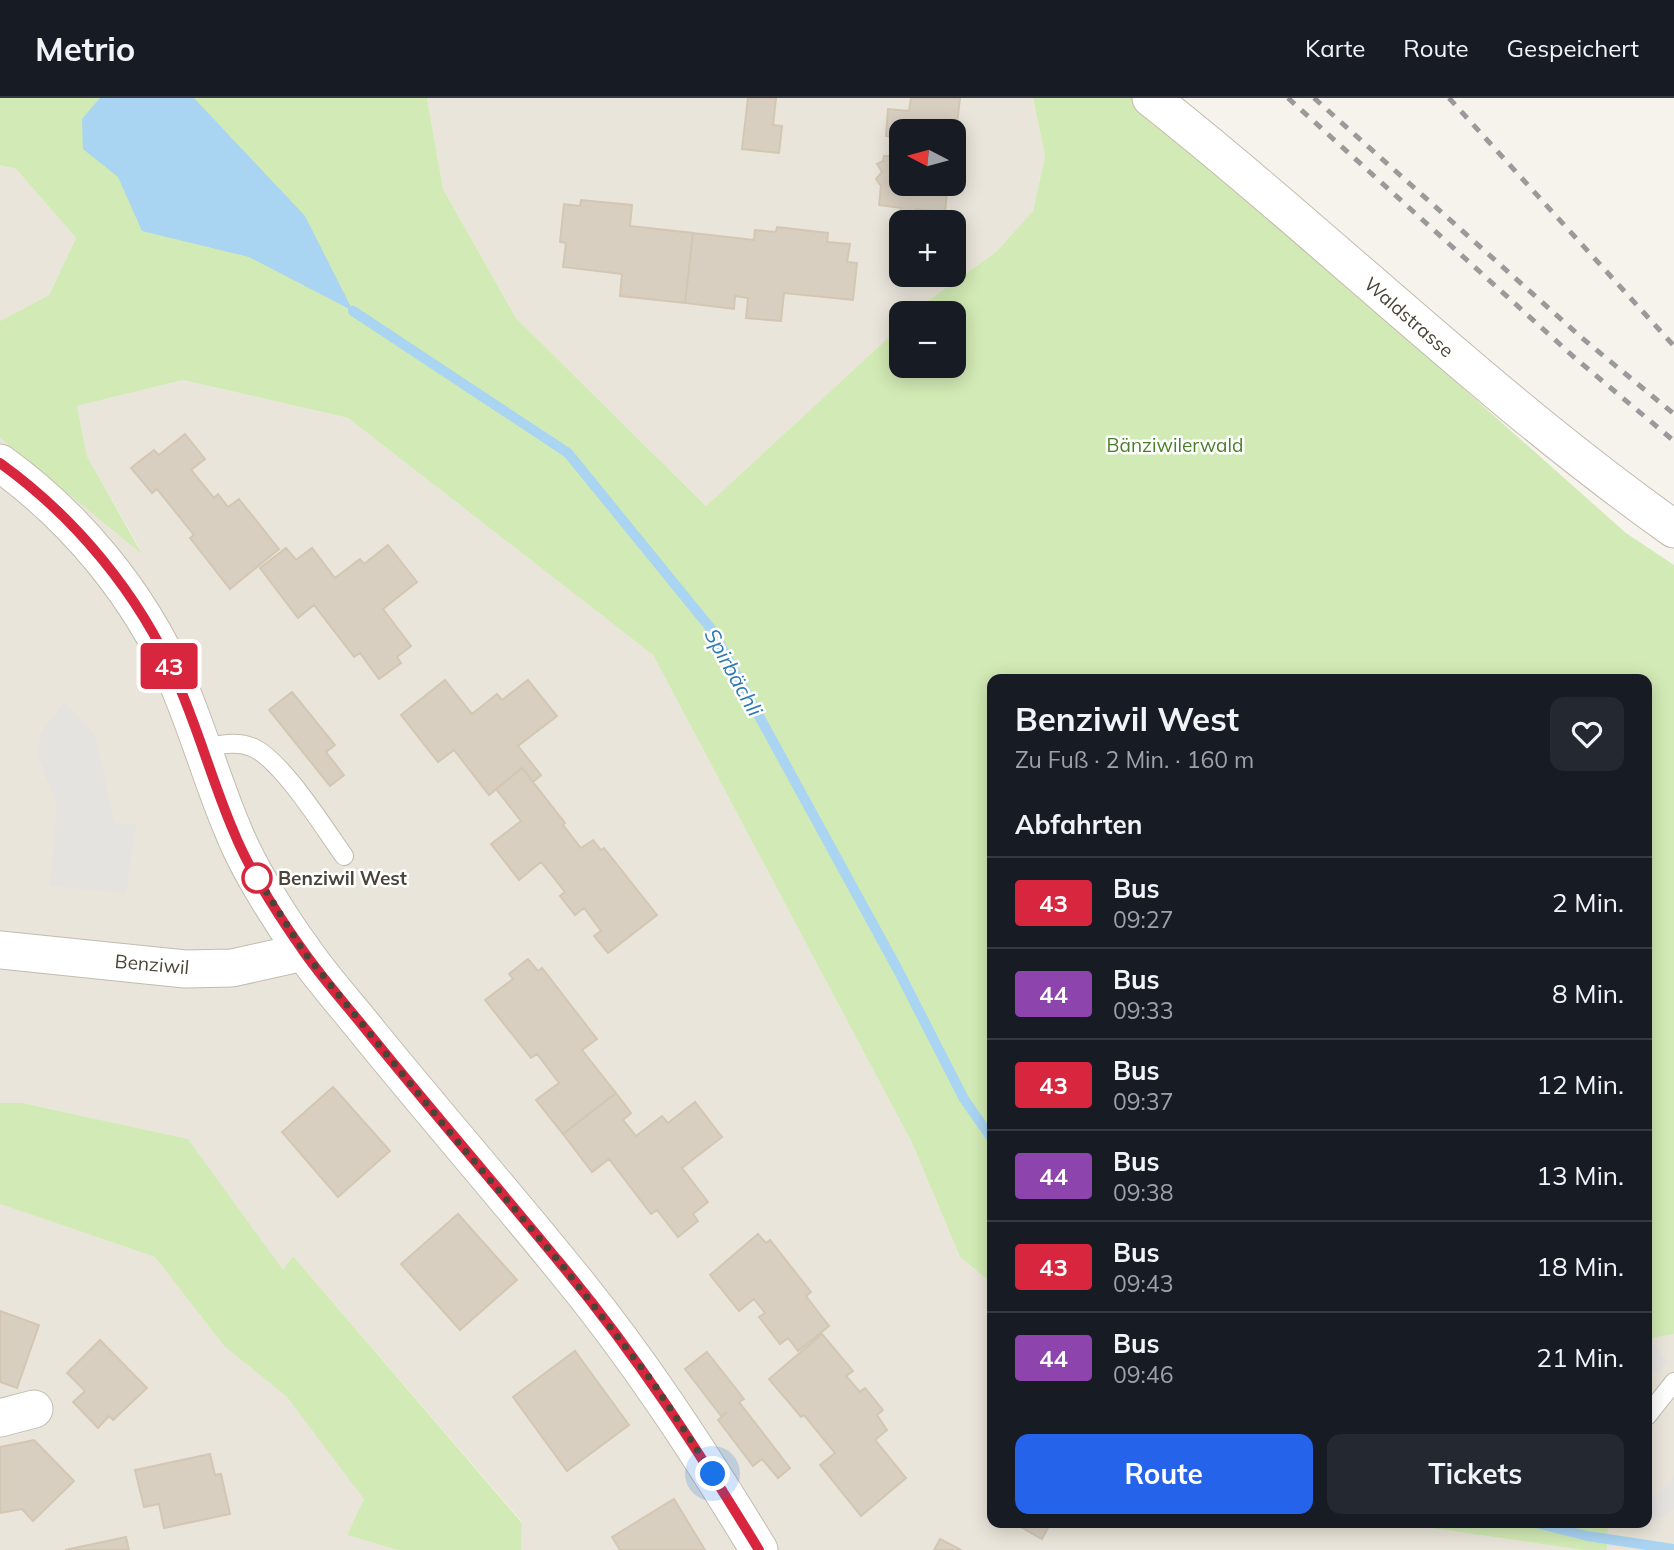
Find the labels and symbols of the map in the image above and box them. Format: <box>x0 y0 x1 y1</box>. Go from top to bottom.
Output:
north arrow <box>889 119 966 196</box>
street label: Waldstrasse <box>1359 272 1459 362</box>
park label: Bänziwilerwald <box>1107 433 1243 457</box>
water label: Spirbächli <box>699 624 769 721</box>
line badge: 43 <box>138 643 200 689</box>
marker: Benziwil West <box>242 863 272 893</box>
place label: Benziwil West <box>278 866 407 890</box>
street label: Benziwil <box>114 949 190 979</box>
your location <box>695 1456 730 1491</box>

